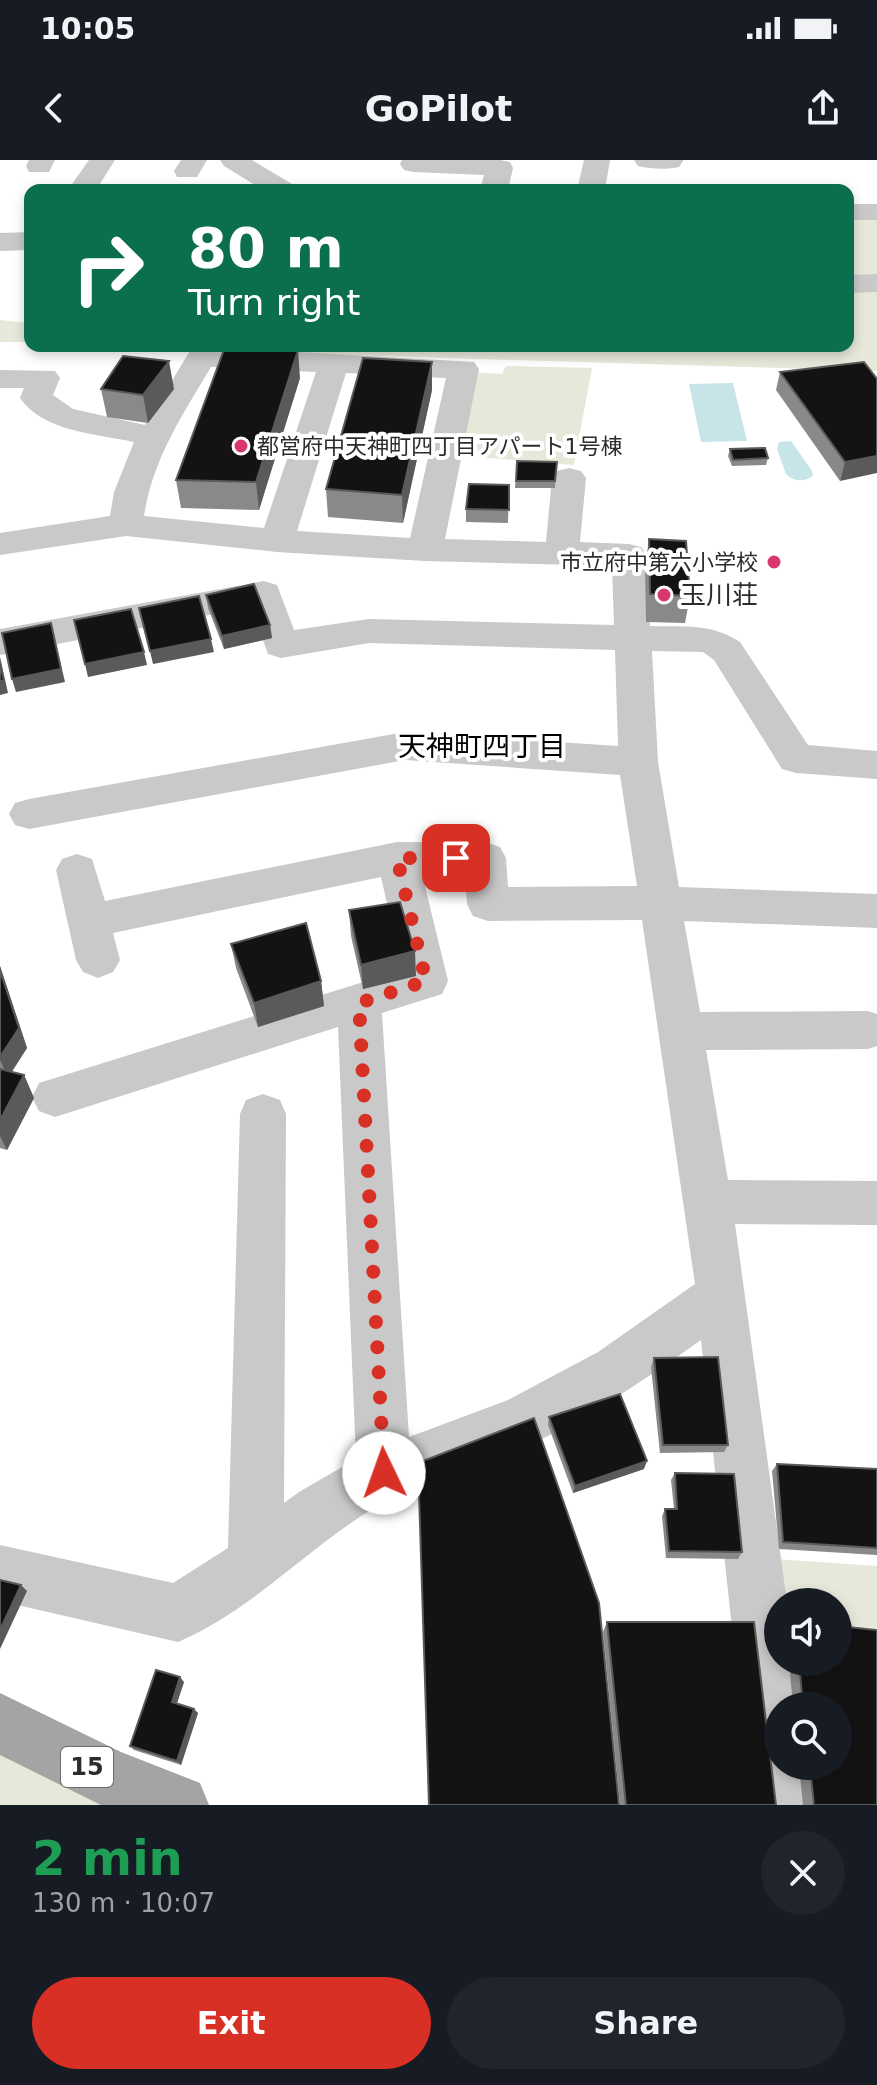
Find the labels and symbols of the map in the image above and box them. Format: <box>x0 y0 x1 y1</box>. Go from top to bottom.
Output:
place label: 都営府中天神町四丁目アパート1号棟 <box>257 434 623 459</box>
marker: 都営府中天神町四丁目アパート1号棟 <box>232 437 250 455</box>
place label: 市立府中第六小学校 <box>560 550 758 575</box>
marker: 市立府中第六小学校 <box>765 553 783 571</box>
place label: 玉川荘 <box>680 580 758 610</box>
marker: 玉川荘 <box>655 586 673 604</box>
district label: 天神町四丁目 <box>398 730 566 763</box>
pin <box>422 824 490 892</box>
position arrow <box>342 1431 426 1515</box>
road number: 15 <box>61 1747 113 1787</box>

